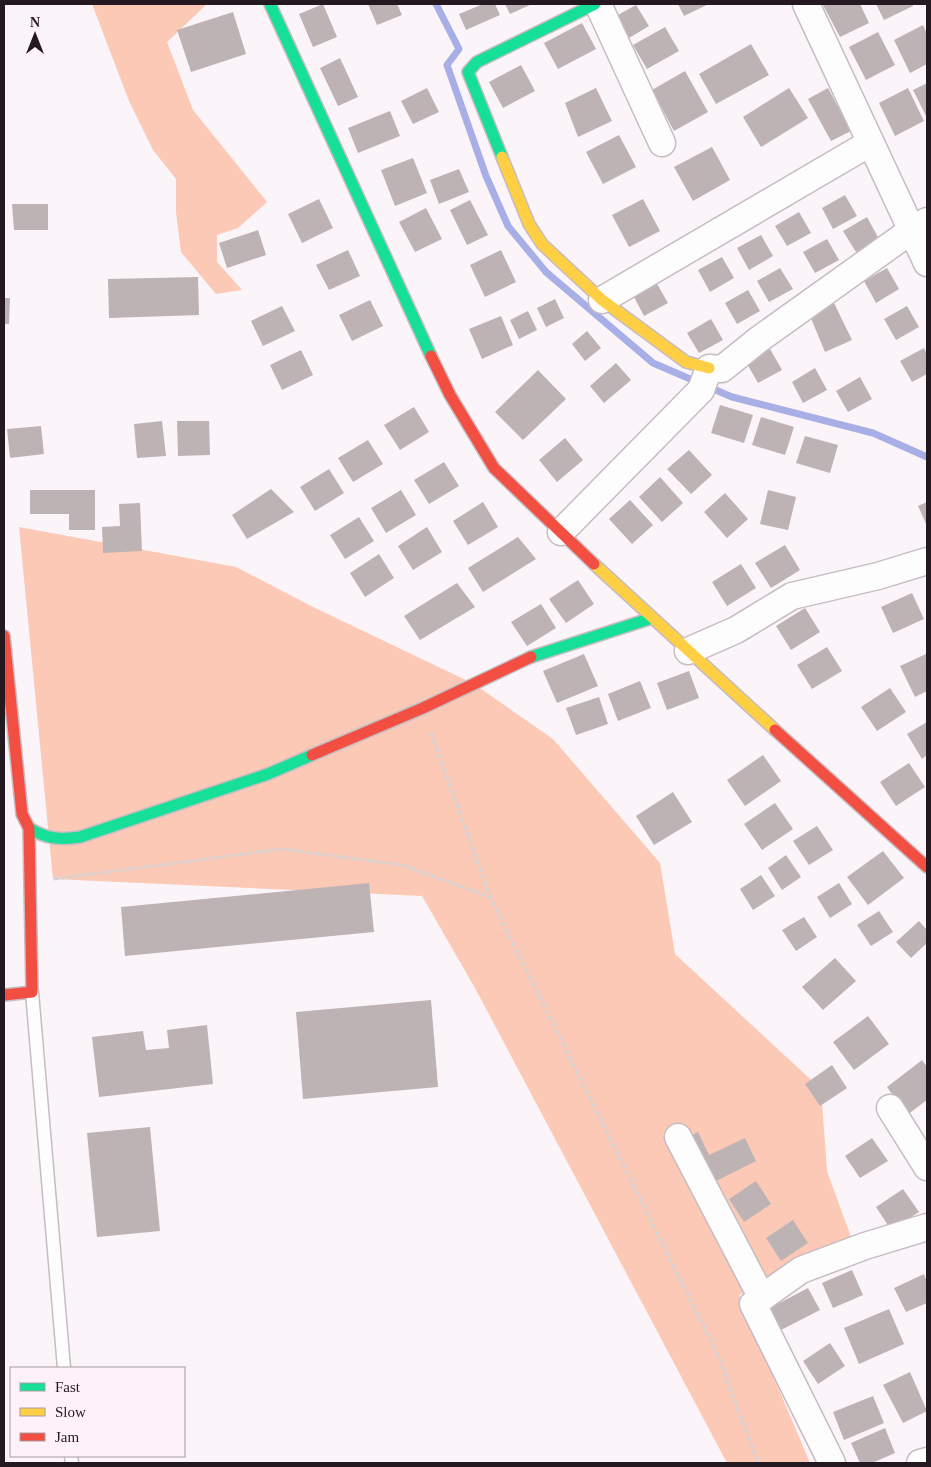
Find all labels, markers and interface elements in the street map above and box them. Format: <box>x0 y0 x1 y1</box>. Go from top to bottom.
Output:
north arrow <box>10 10 60 60</box>
text: N <box>30 15 40 30</box>
legend <box>10 1367 185 1457</box>
text: Fast <box>55 1379 81 1395</box>
text: Slow <box>55 1404 86 1420</box>
text: Jam <box>55 1429 79 1445</box>

